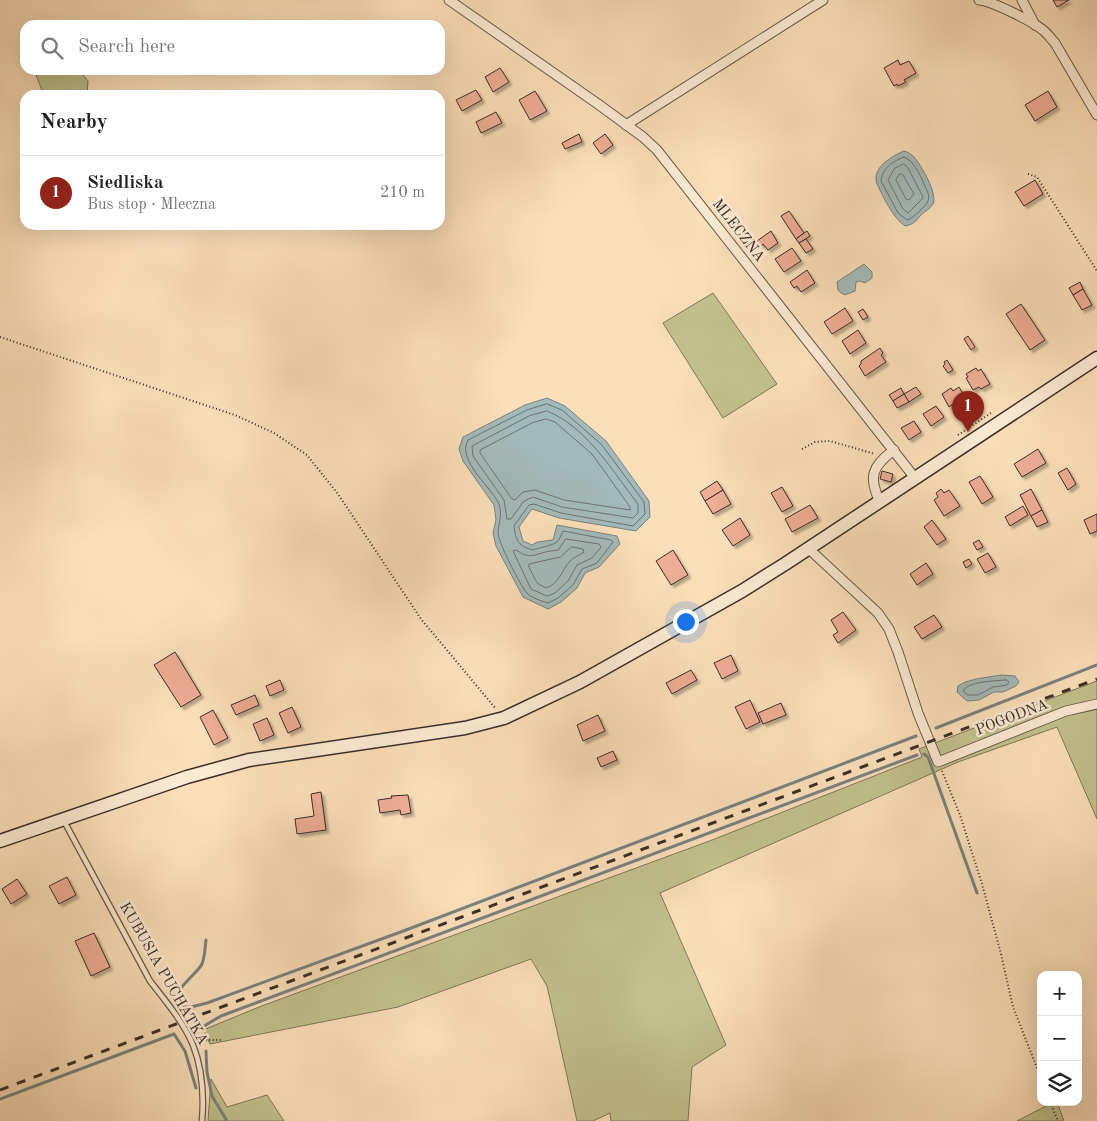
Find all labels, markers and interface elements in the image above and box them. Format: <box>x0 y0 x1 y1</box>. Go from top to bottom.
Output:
search box <box>20 20 445 75</box>
icon: search <box>38 34 66 62</box>
text: Search here <box>78 38 175 57</box>
text: Nearby <box>40 112 108 133</box>
text: Siedliska <box>87 174 164 193</box>
text: 1 <box>51 185 61 201</box>
text: 210 m <box>380 185 425 201</box>
text: Bus stop · Mleczna <box>87 197 216 213</box>
street label: MLECZNA <box>709 197 767 266</box>
pin: 1 <box>952 391 984 432</box>
your location <box>673 609 699 635</box>
street label: POGODNA <box>974 697 1051 739</box>
street label: KUBUSIA PUCHATKA <box>116 900 210 1048</box>
map controls <box>1037 971 1082 1106</box>
button: + <box>1037 971 1082 1016</box>
button: − <box>1037 1016 1082 1061</box>
button: layers <box>1037 1061 1082 1106</box>

